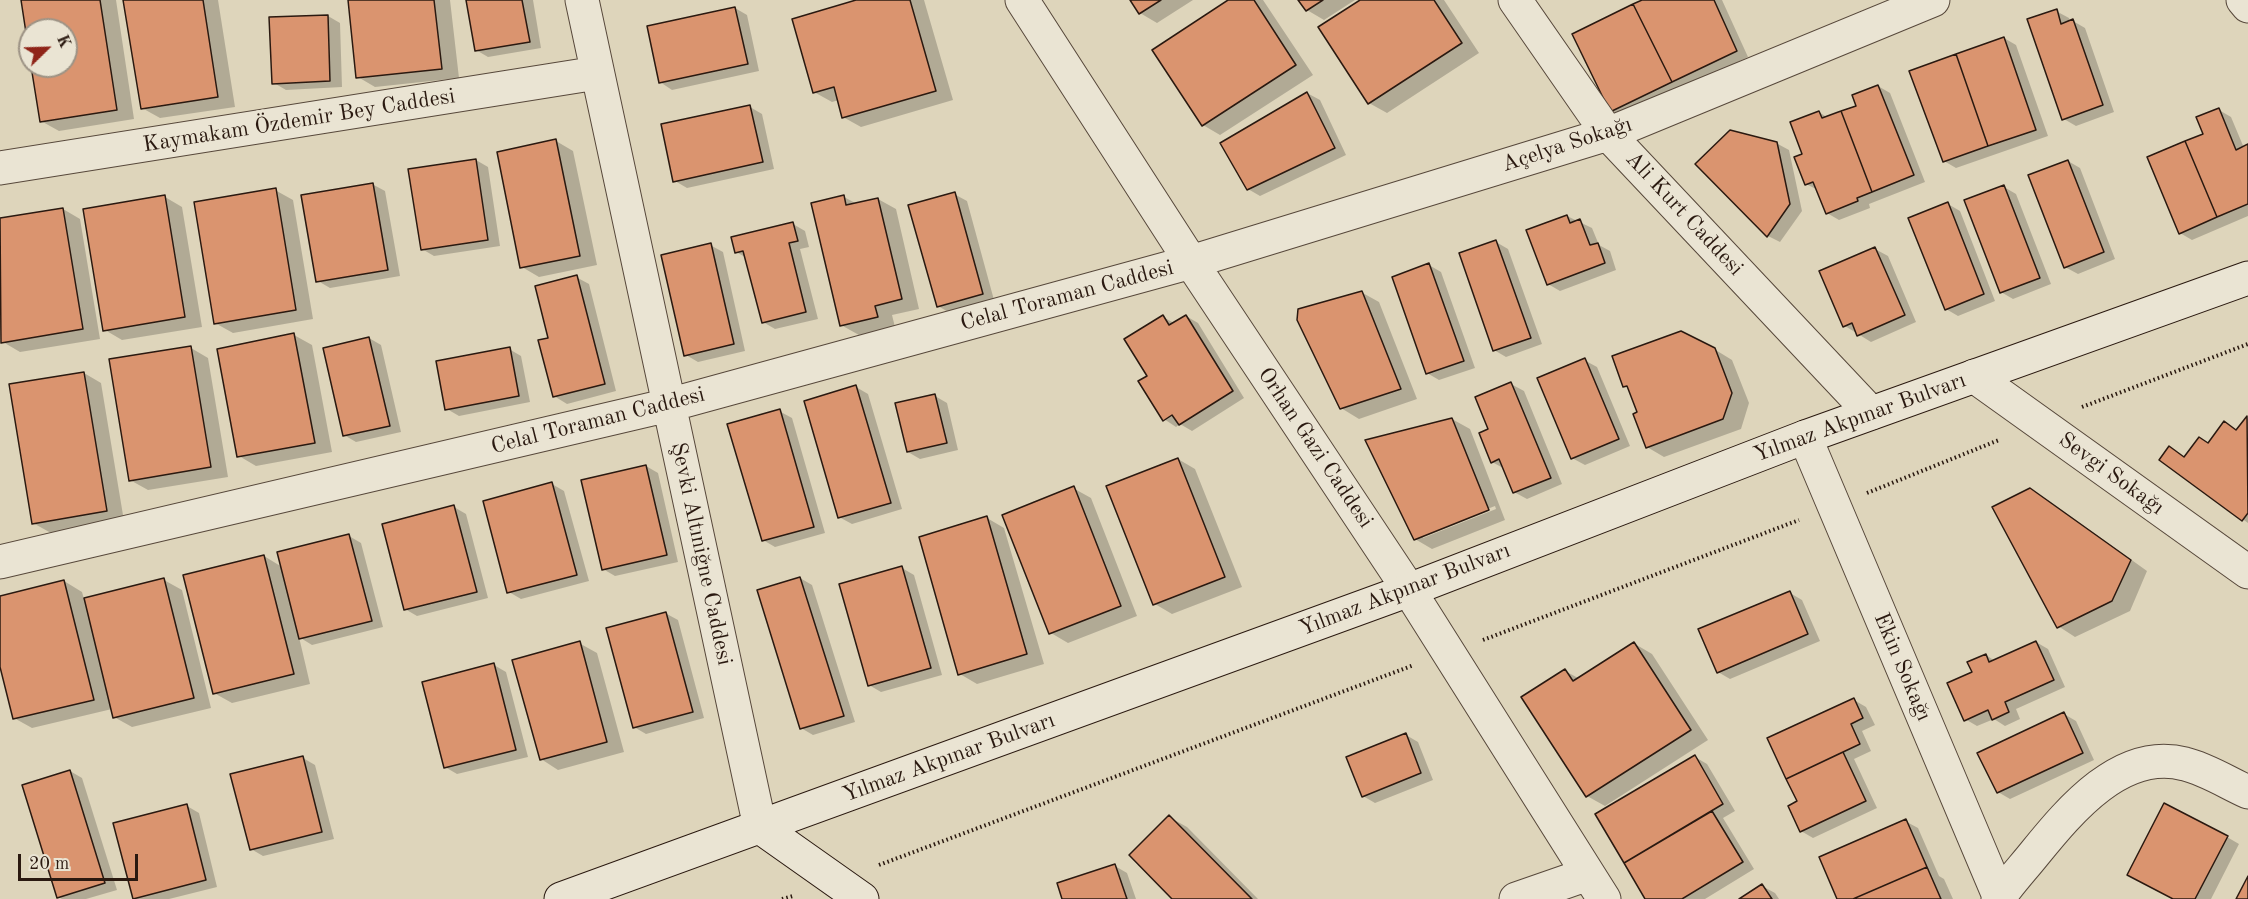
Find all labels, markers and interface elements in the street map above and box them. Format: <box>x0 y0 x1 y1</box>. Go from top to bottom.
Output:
north arrow <box>18 18 78 78</box>
text: K <box>53 33 72 51</box>
street label: Kaymakam Özdemir Bey Caddesi <box>141 83 457 159</box>
street label: Açelya Sokağı <box>1499 112 1635 178</box>
street label: Ali Kurt Caddesi <box>1620 146 1748 282</box>
street label: Celal Toraman Caddesi <box>958 255 1176 337</box>
street label: Orhan Gazi Caddesi <box>1252 363 1378 533</box>
street label: Yılmaz Akpınar Bulvarı <box>1750 367 1970 469</box>
street label: Celal Toraman Caddesi <box>488 382 708 460</box>
street label: Sevgi Sokağı <box>2053 427 2169 521</box>
street label: Şevki Altıniğne Caddesi <box>664 440 738 668</box>
street label: Yılmaz Akpınar Bulvarı <box>1296 538 1514 642</box>
street label: Ekin Sokağı <box>1867 609 1937 725</box>
street label: Yılmaz Akpınar Bulvarı <box>839 707 1059 809</box>
scale bar <box>21 842 141 880</box>
text: 20 m <box>29 855 69 873</box>

